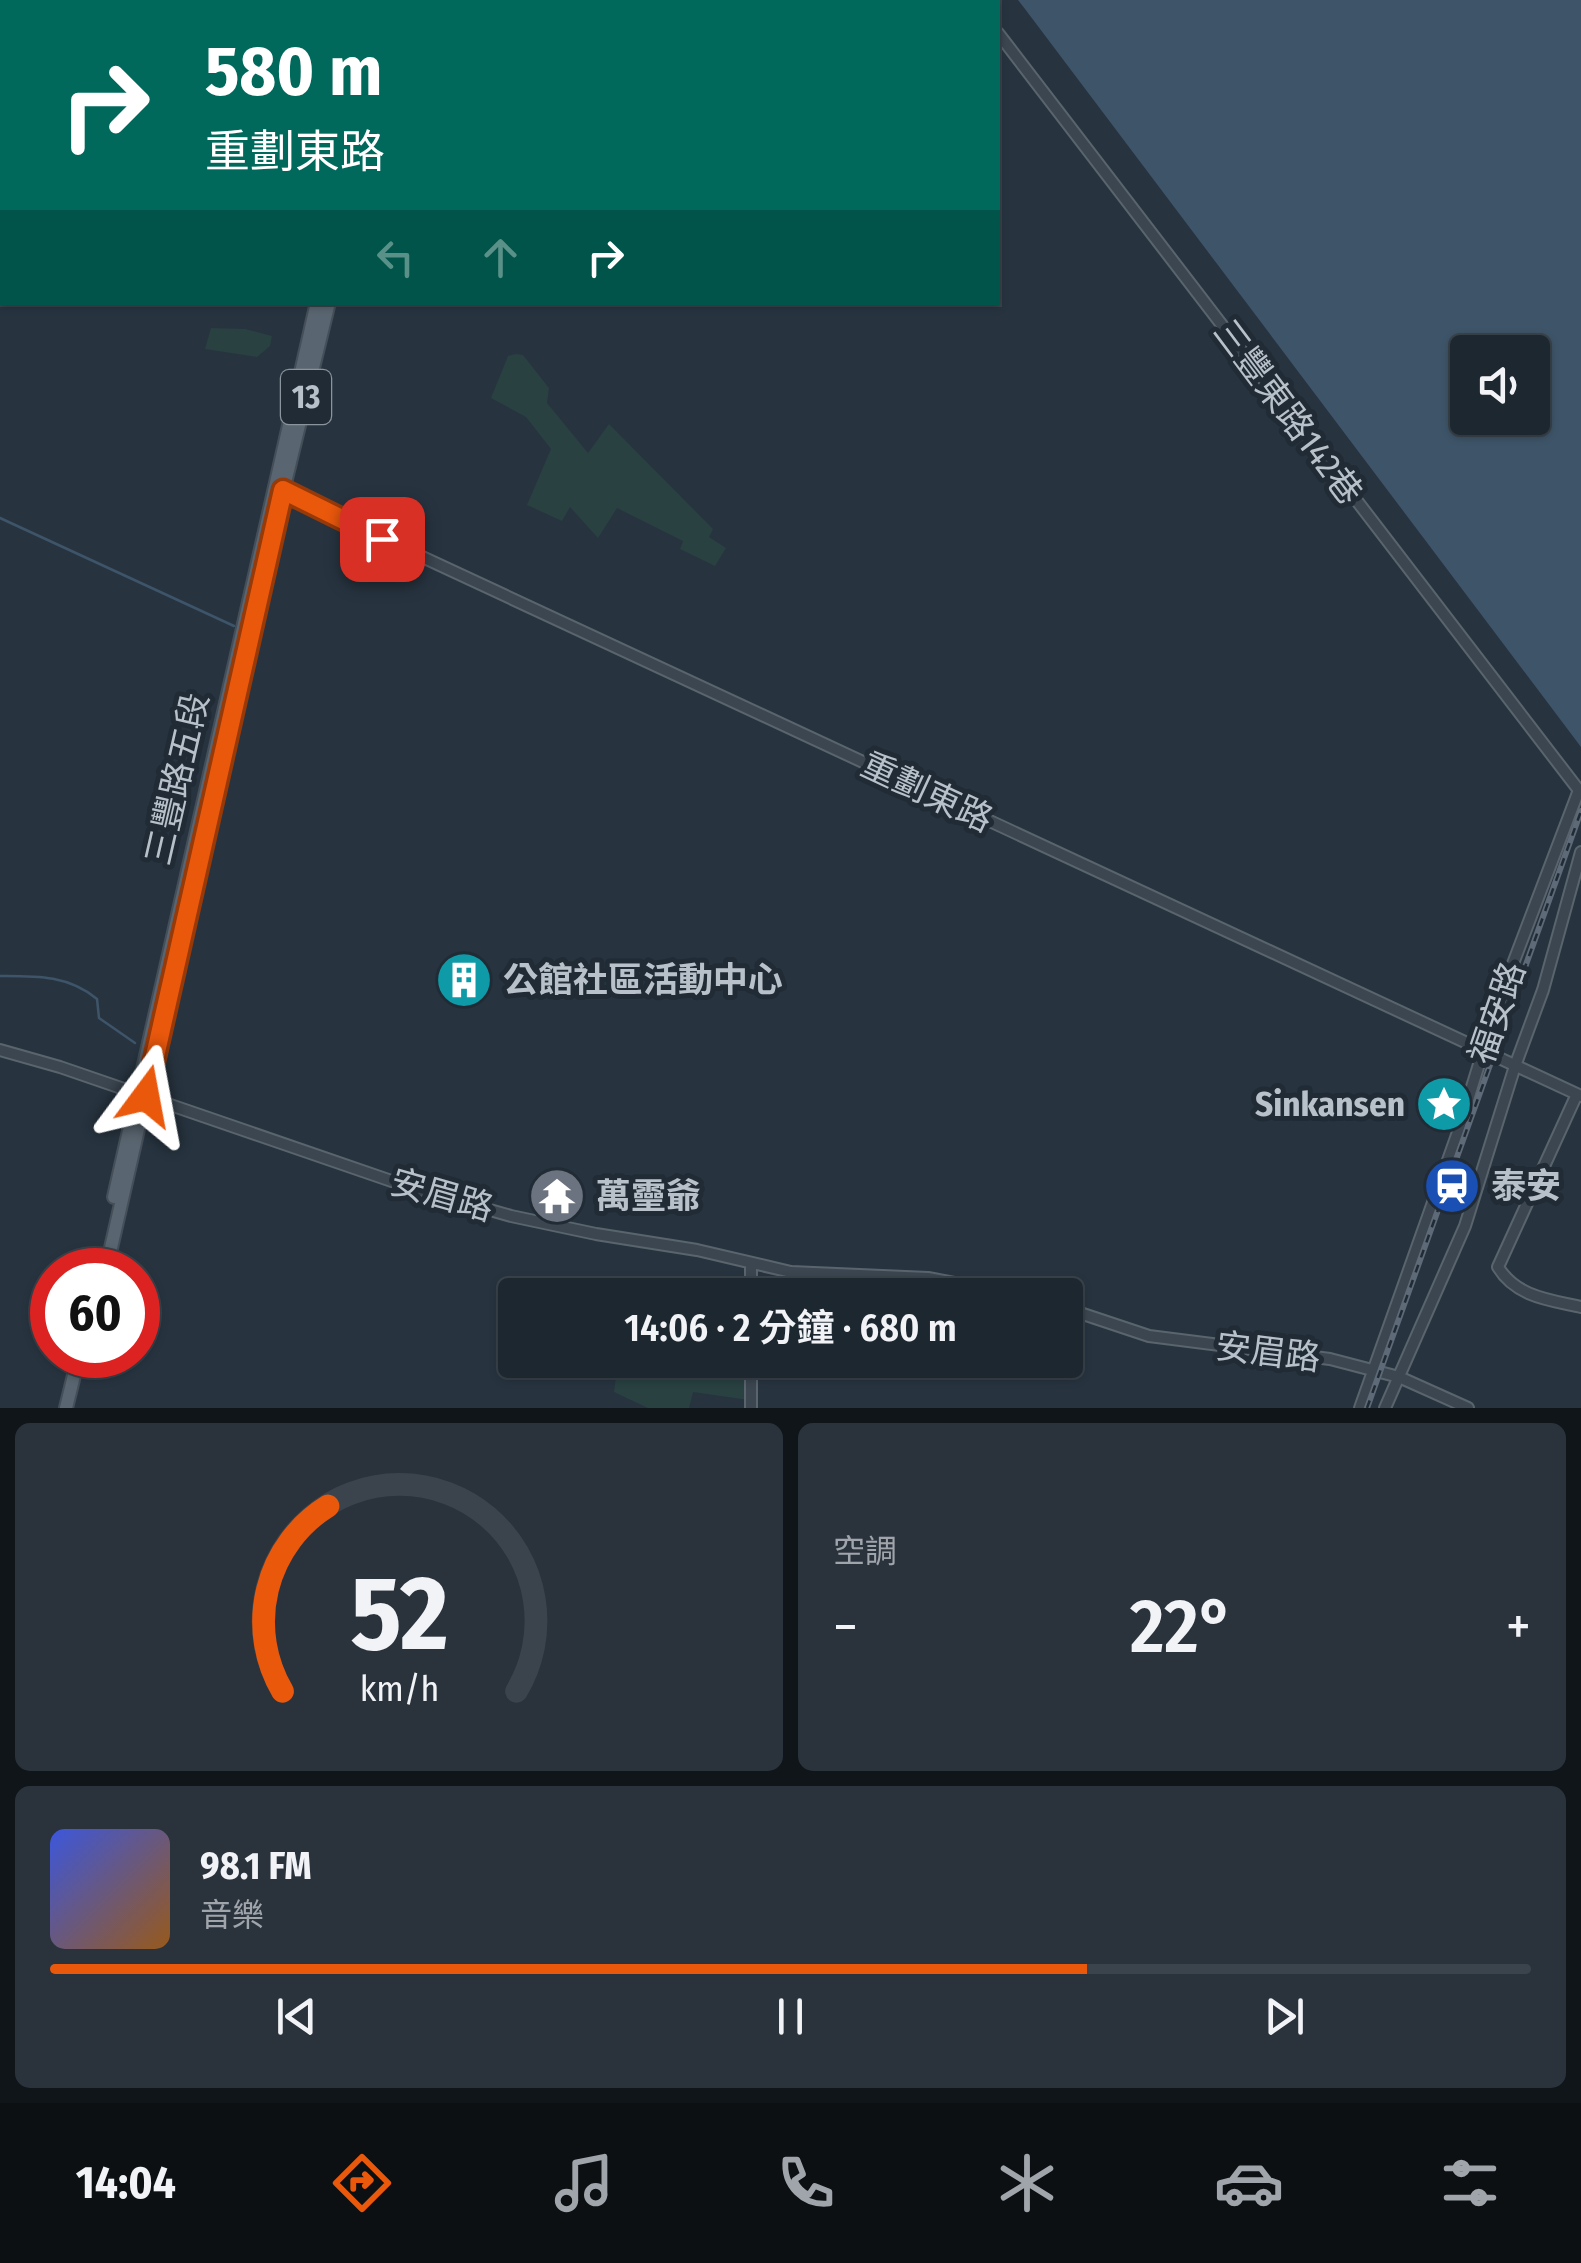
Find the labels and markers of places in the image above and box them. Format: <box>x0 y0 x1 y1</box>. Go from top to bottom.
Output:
pin <box>340 497 425 582</box>
building icon: 公館社區活動中心 <box>434 950 494 1010</box>
place label: 公館社區活動中心 <box>503 959 783 1001</box>
place icon: Sinkansen <box>1414 1074 1474 1134</box>
place label: Sinkansen <box>1255 1083 1405 1125</box>
station icon: 泰安 <box>1422 1156 1482 1216</box>
place label: 泰安 <box>1491 1165 1561 1207</box>
temple icon: 萬𤫊爺 <box>527 1166 587 1226</box>
place label: 萬𤫊爺 <box>596 1175 701 1217</box>

